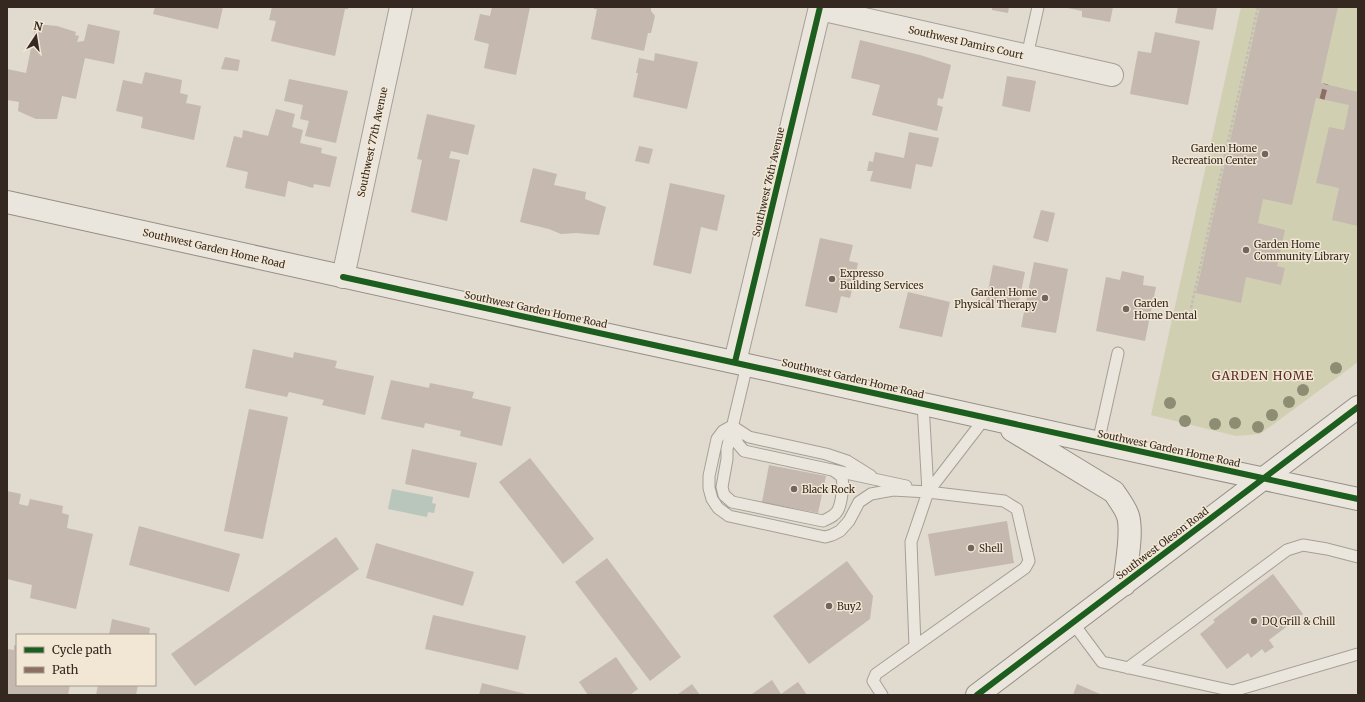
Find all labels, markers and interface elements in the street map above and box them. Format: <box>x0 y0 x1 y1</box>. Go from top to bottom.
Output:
north arrow <box>16 16 56 56</box>
text: N <box>32 18 44 34</box>
street label: Southwest Damirs Court <box>907 23 1025 62</box>
street label: Southwest 77th Avenue <box>354 86 391 198</box>
street label: Southwest 76th Avenue <box>750 126 787 238</box>
place label: Garden Home Recreation Center <box>1171 142 1257 167</box>
marker: Garden Home Recreation Center <box>1260 149 1270 159</box>
street label: Southwest Garden Home Road <box>141 226 286 271</box>
place label: Garden Home Community Library <box>1254 238 1350 263</box>
marker: Garden Home Community Library <box>1241 245 1251 255</box>
place label: Expresso Building Services <box>840 267 924 292</box>
marker: Expresso Building Services <box>827 274 837 284</box>
place label: Garden Home Physical Therapy <box>954 286 1037 311</box>
street label: Southwest Garden Home Road <box>463 288 609 331</box>
marker: Garden Home Physical Therapy <box>1040 293 1050 303</box>
place label: Garden Home Dental <box>1134 297 1197 322</box>
marker: Garden Home Dental <box>1121 304 1131 314</box>
street label: Southwest Garden Home Road <box>780 356 925 401</box>
district label: GARDEN HOME <box>1212 368 1314 383</box>
street label: Southwest Garden Home Road <box>1096 427 1242 470</box>
place label: Black Rock <box>802 483 856 496</box>
marker: Black Rock <box>789 484 799 494</box>
street label: Southwest Oleson Road <box>1113 504 1211 583</box>
place label: Shell <box>979 542 1003 555</box>
marker: Shell <box>966 543 976 553</box>
place label: Buy2 <box>837 600 861 613</box>
marker: Buy2 <box>824 601 834 611</box>
place label: DQ Grill & Chill <box>1262 615 1335 628</box>
marker: DQ Grill & Chill <box>1249 616 1259 626</box>
legend <box>16 634 156 686</box>
text: Cycle path <box>52 642 112 657</box>
text: Path <box>52 662 78 677</box>

